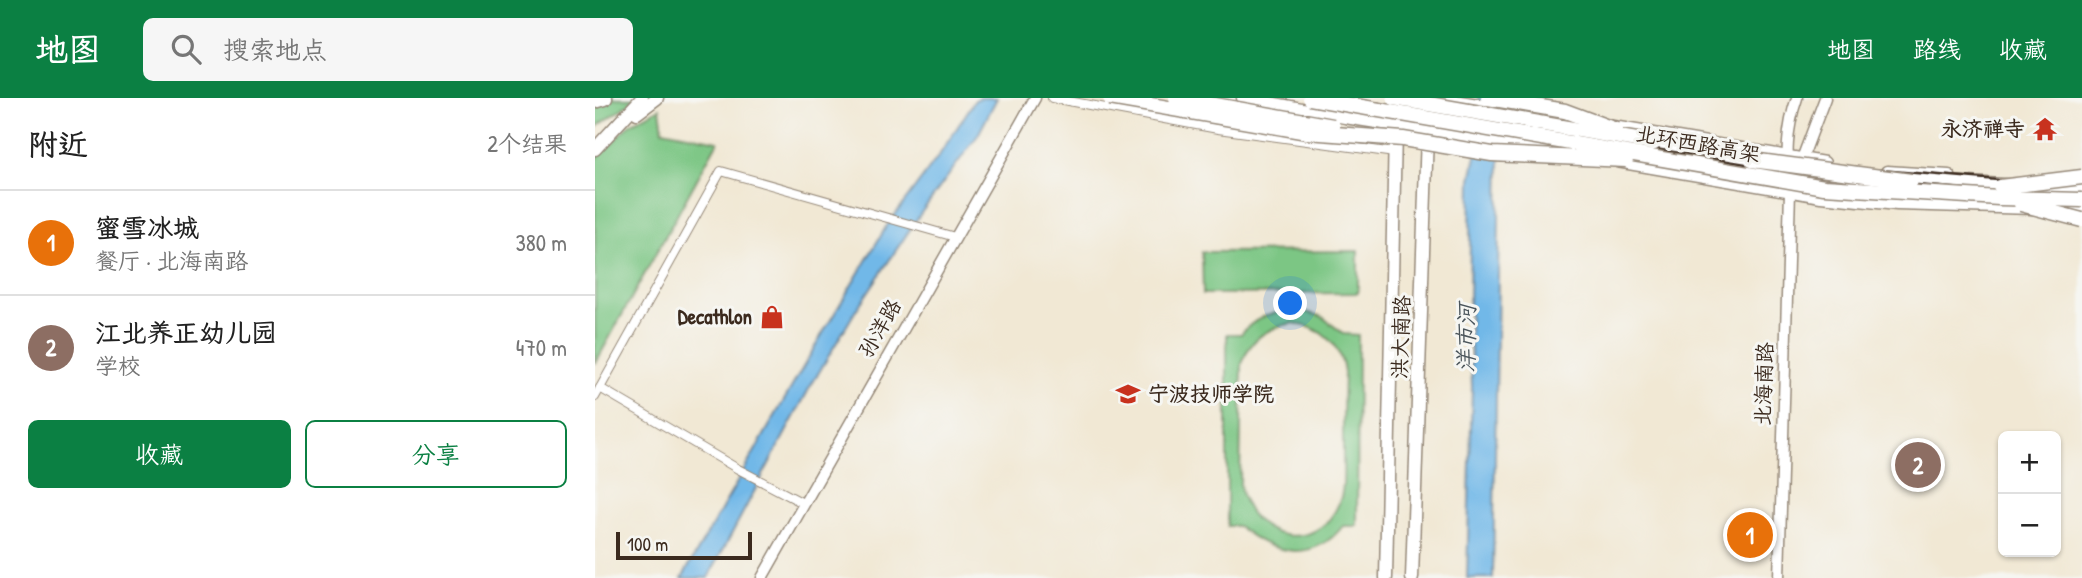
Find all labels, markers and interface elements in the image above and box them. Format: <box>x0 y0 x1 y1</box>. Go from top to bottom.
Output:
search box <box>143 18 633 81</box>
text: 地图 <box>35 27 101 71</box>
icon: search <box>167 30 205 68</box>
text: 搜索地点 <box>223 32 327 67</box>
text: 地图 <box>1827 33 1875 65</box>
text: 路线 <box>1913 33 1961 65</box>
text: 收藏 <box>1999 33 2047 65</box>
place label: 永济禅寺 <box>1941 114 2025 143</box>
temple icon: 永济禅寺 <box>2031 115 2059 143</box>
street label: 北环西路高架 <box>1634 118 1763 169</box>
text: 附近 <box>28 124 88 164</box>
text: 2个结果 <box>487 128 567 159</box>
text: 蜜雪冰城 <box>95 210 199 245</box>
text: 1 <box>47 227 55 258</box>
text: 380 m <box>516 227 567 258</box>
text: 餐厅 · 北海南路 <box>95 245 248 276</box>
your location <box>1273 286 1307 320</box>
street label: 孙洋路 <box>851 293 908 362</box>
street label: 洪大南路 <box>1385 295 1416 379</box>
water label: 洋市河 <box>1449 299 1482 373</box>
place label: Decathlon <box>678 302 752 331</box>
shop icon: Decathlon <box>758 303 786 331</box>
text: 江北养正幼儿园 <box>95 315 277 350</box>
text: 2 <box>46 332 56 363</box>
text: 470 m <box>516 332 567 363</box>
street label: 北海南路 <box>1748 342 1779 426</box>
text: 学校 <box>95 350 141 381</box>
place label: 宁波技师学院 <box>1148 379 1274 408</box>
school or university icon: 宁波技师学院 <box>1114 380 1142 408</box>
button: 收藏 <box>28 420 291 488</box>
button: 分享 <box>305 420 567 488</box>
map controls <box>1998 431 2061 557</box>
button: + <box>1998 431 2061 494</box>
pin: 2 <box>1895 439 1941 491</box>
button: − <box>1998 494 2061 557</box>
pin: 1 <box>1727 509 1773 561</box>
scale bar <box>616 529 753 561</box>
text: 100 m <box>627 531 668 557</box>

